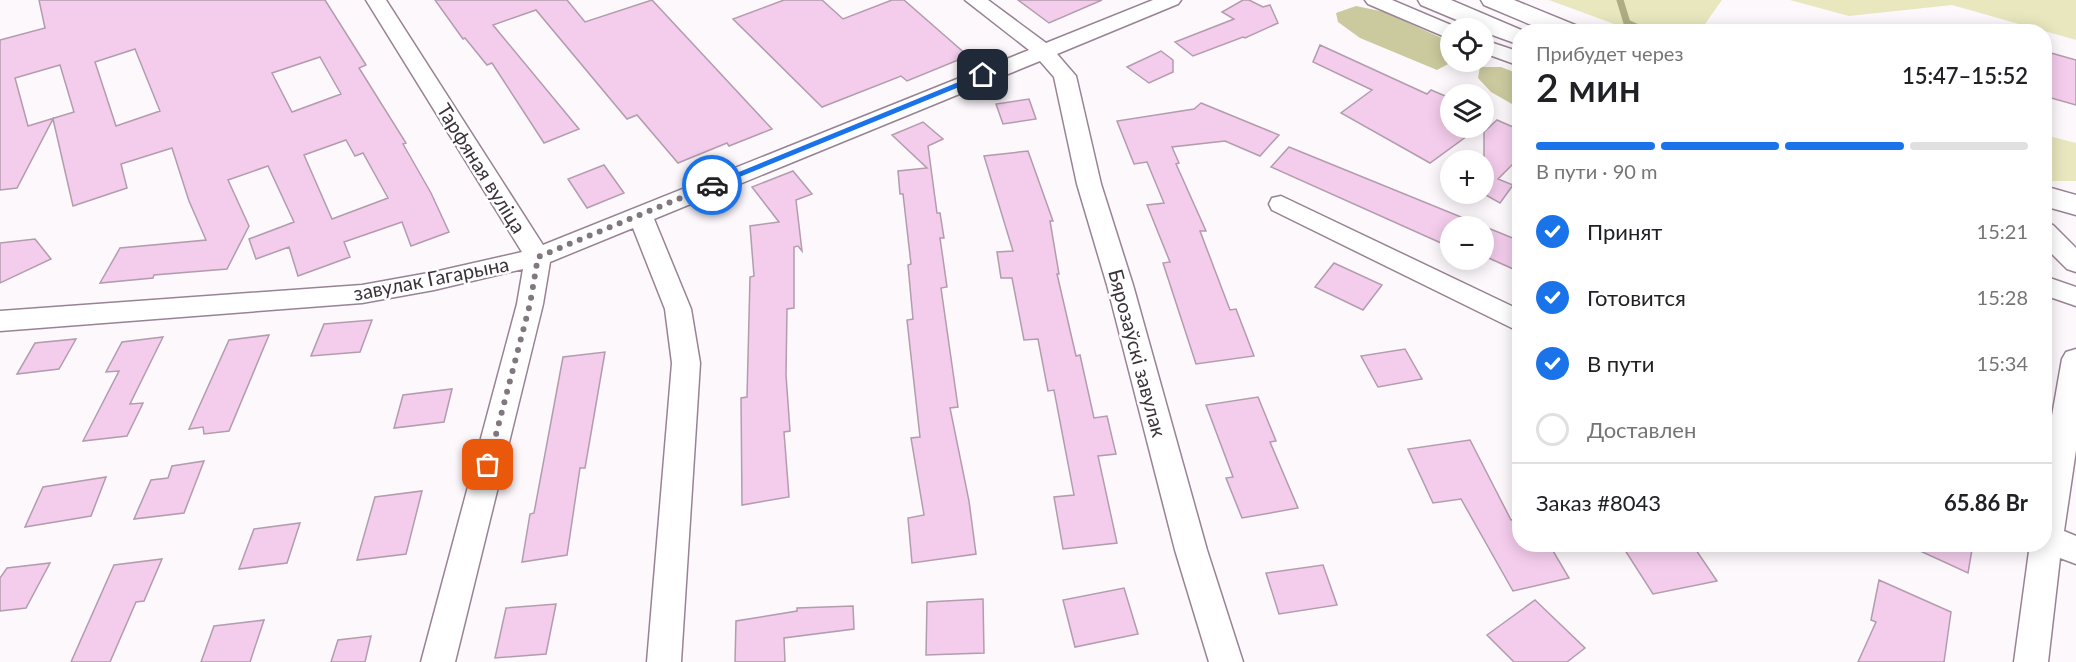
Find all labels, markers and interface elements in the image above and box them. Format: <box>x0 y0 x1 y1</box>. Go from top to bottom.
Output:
map controls <box>1440 18 1494 270</box>
button: locate <box>1440 18 1494 72</box>
text: Прибудет через <box>1536 41 1683 65</box>
pin <box>957 49 1008 100</box>
icon: home <box>966 58 999 91</box>
text: 15:47–15:52 <box>1902 62 2028 89</box>
text: 2 мин <box>1536 64 1641 110</box>
button: layers <box>1440 84 1494 138</box>
street label: Тарфяная вуліца <box>433 99 531 237</box>
button: + <box>1440 150 1494 204</box>
courier <box>682 155 742 215</box>
text: В пути · 90 m <box>1536 159 1657 183</box>
icon: car <box>696 169 729 202</box>
icon: check <box>1536 215 1569 248</box>
button: − <box>1440 216 1494 270</box>
text: Принят <box>1587 218 1662 245</box>
text: 15:21 <box>1977 219 2028 243</box>
street label: завулак Гагарына <box>351 251 511 305</box>
street label: Бярозаўскі завулак <box>1104 266 1172 440</box>
icon: check <box>1536 281 1569 314</box>
text: Готовится <box>1587 284 1686 311</box>
text: 15:28 <box>1977 285 2028 309</box>
icon: check <box>1536 347 1569 380</box>
text: В пути <box>1587 350 1654 377</box>
text: 15:34 <box>1977 351 2028 375</box>
text: Доставлен <box>1587 416 1696 443</box>
pin <box>462 439 513 490</box>
icon: bag <box>471 448 504 481</box>
text: Заказ #8043 <box>1536 489 1661 516</box>
text: 65.86 Br <box>1944 489 2028 516</box>

